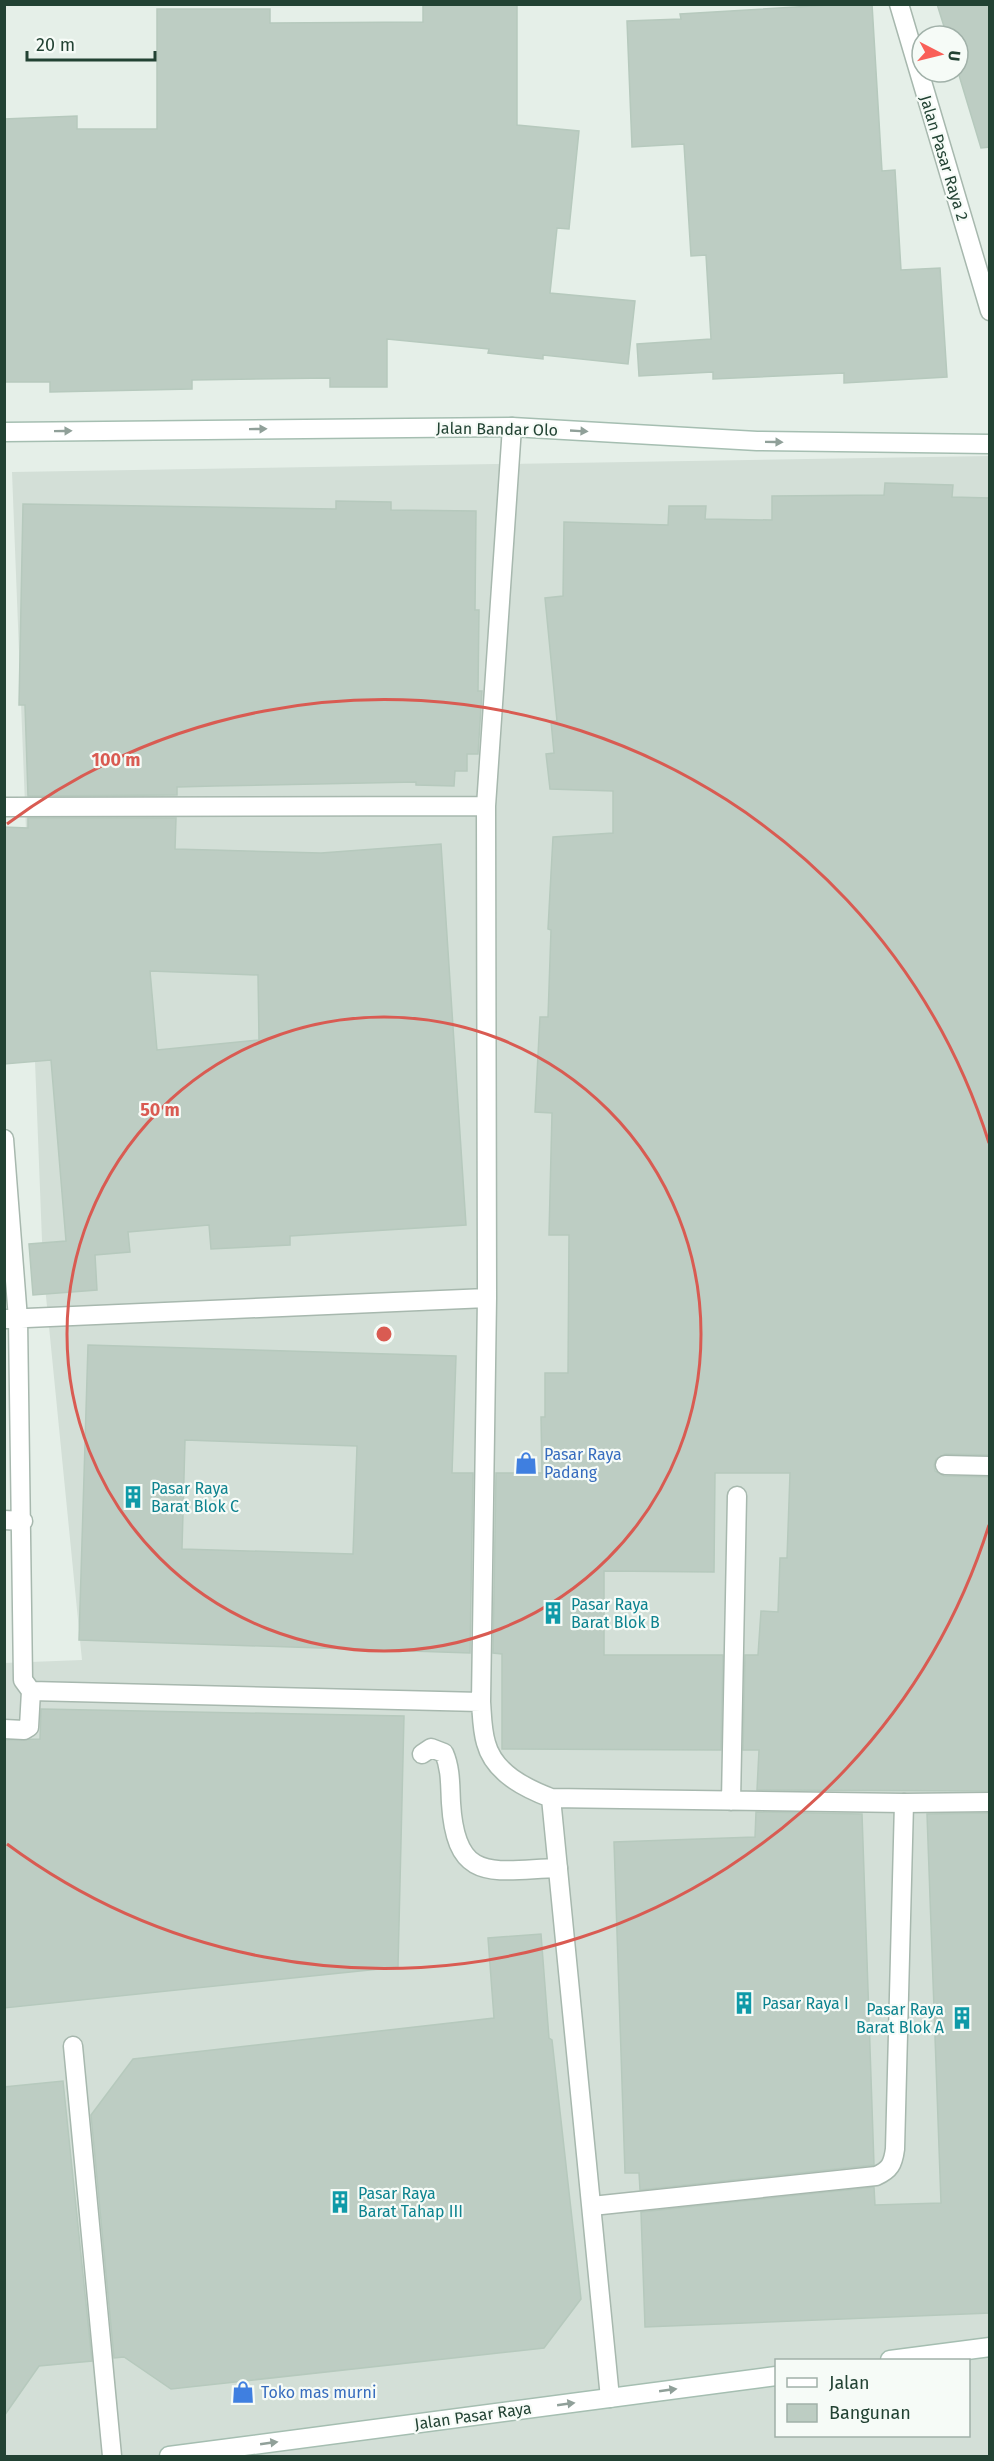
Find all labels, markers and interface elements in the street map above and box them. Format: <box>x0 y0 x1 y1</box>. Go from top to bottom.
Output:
scale bar <box>27 24 154 62</box>
north arrow <box>910 24 970 84</box>
text: 20 m <box>36 34 75 56</box>
text: U <box>944 49 964 62</box>
street label: Jalan Pasar Raya 2 <box>916 93 972 223</box>
street label: Jalan Bandar Olo <box>436 418 558 440</box>
one-way arrow <box>248 424 267 434</box>
one-way arrow <box>53 426 72 436</box>
one-way arrow <box>569 426 588 436</box>
one-way arrow <box>764 437 783 447</box>
text: 100 m <box>92 749 140 771</box>
text: 50 m <box>140 1099 180 1121</box>
centre of rings <box>374 1324 394 1344</box>
place label: Pasar Raya Padang <box>544 1445 622 1482</box>
shop icon: Pasar Raya Padang <box>513 1450 539 1476</box>
place label: Pasar Raya Barat Blok C <box>151 1479 239 1516</box>
building icon: Pasar Raya Barat Blok C <box>120 1484 146 1510</box>
place label: Pasar Raya Barat Blok B <box>571 1595 660 1632</box>
building icon: Pasar Raya Barat Blok B <box>540 1600 566 1626</box>
building icon: Pasar Raya I <box>731 1990 757 2016</box>
place label: Pasar Raya I <box>762 1994 849 2013</box>
place label: Pasar Raya Barat Blok A <box>856 2000 945 2037</box>
building icon: Pasar Raya Barat Blok A <box>949 2005 975 2031</box>
place label: Pasar Raya Barat Tahap III <box>358 2184 463 2221</box>
building icon: Pasar Raya Barat Tahap III <box>327 2189 353 2215</box>
legend <box>775 2359 970 2437</box>
text: Jalan <box>829 2372 870 2394</box>
shop icon: Toko mas murni <box>230 2379 256 2405</box>
place label: Toko mas murni <box>261 2383 376 2402</box>
one-way arrow <box>658 2386 677 2395</box>
street label: Jalan Pasar Raya <box>413 2398 533 2434</box>
one-way arrow <box>557 2399 576 2409</box>
text: Bangunan <box>829 2402 911 2424</box>
one-way arrow <box>260 2439 279 2448</box>

